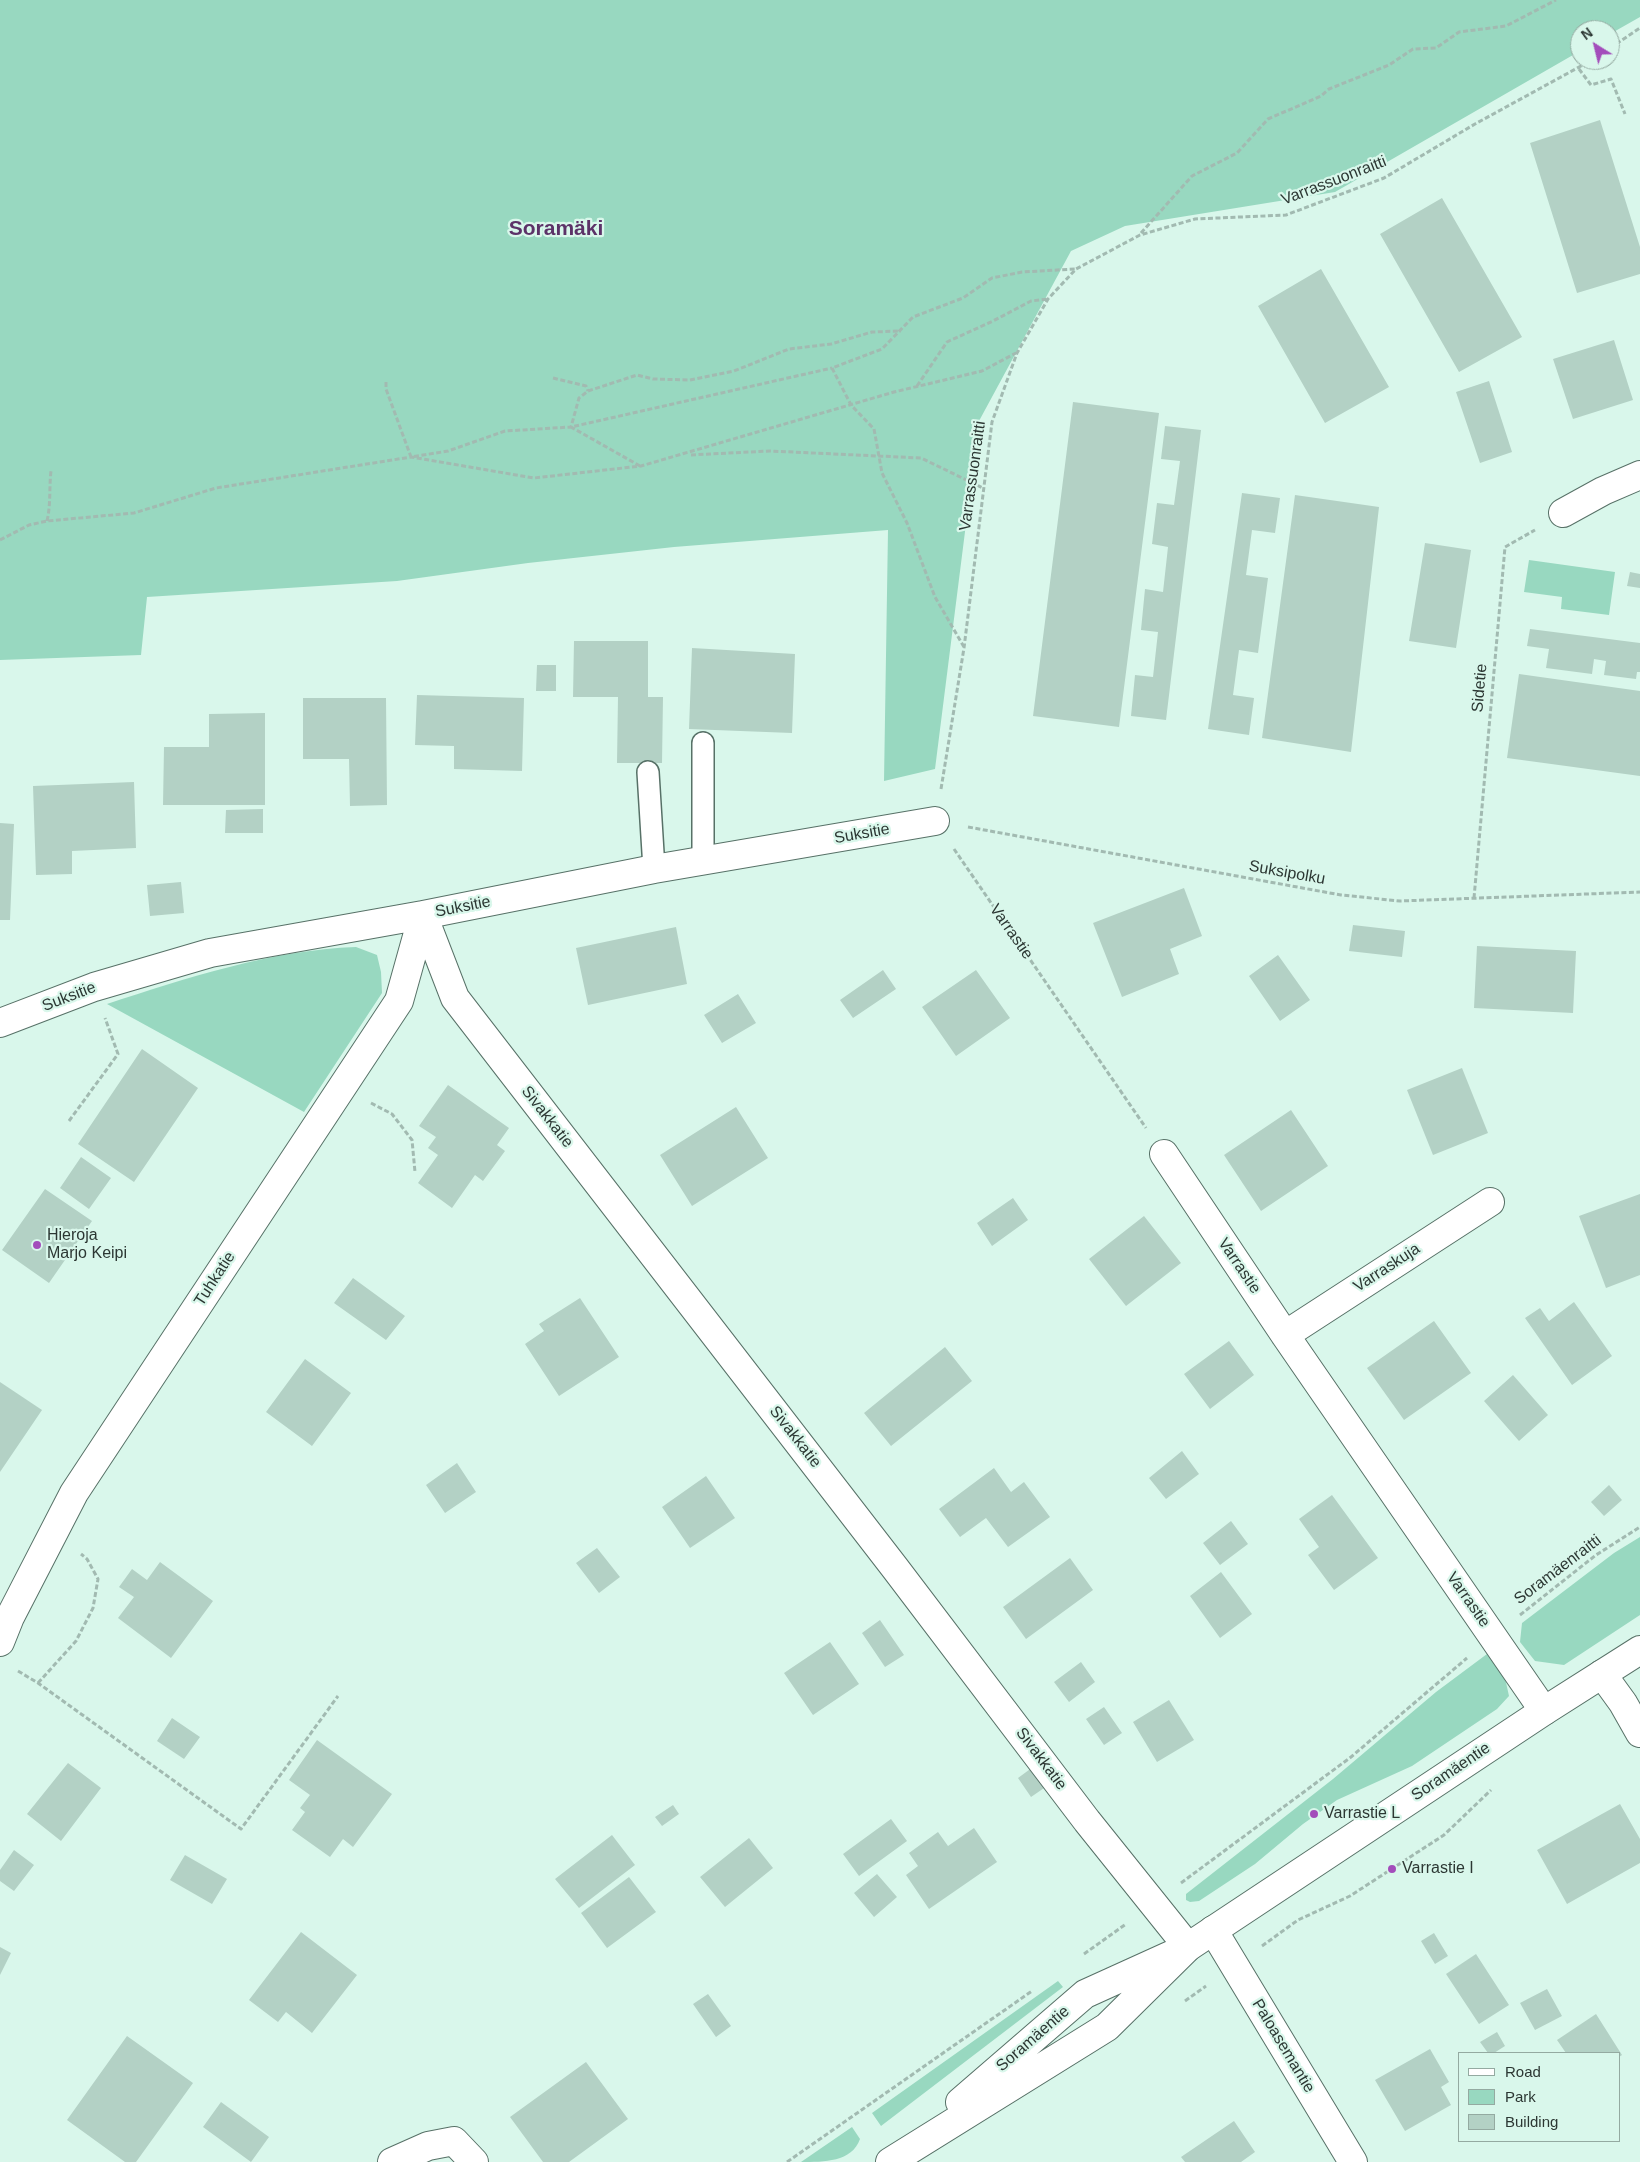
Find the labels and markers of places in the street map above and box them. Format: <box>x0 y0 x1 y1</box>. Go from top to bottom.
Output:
place label: Hieroja Marjo Keipi <box>47 1226 127 1264</box>
marker: Hieroja Marjo Keipi <box>31 1239 43 1251</box>
place label: Varrastie L <box>1324 1804 1400 1824</box>
marker: Varrastie L <box>1308 1808 1320 1820</box>
place label: Varrastie I <box>1402 1859 1474 1879</box>
marker: Varrastie I <box>1386 1863 1398 1875</box>

